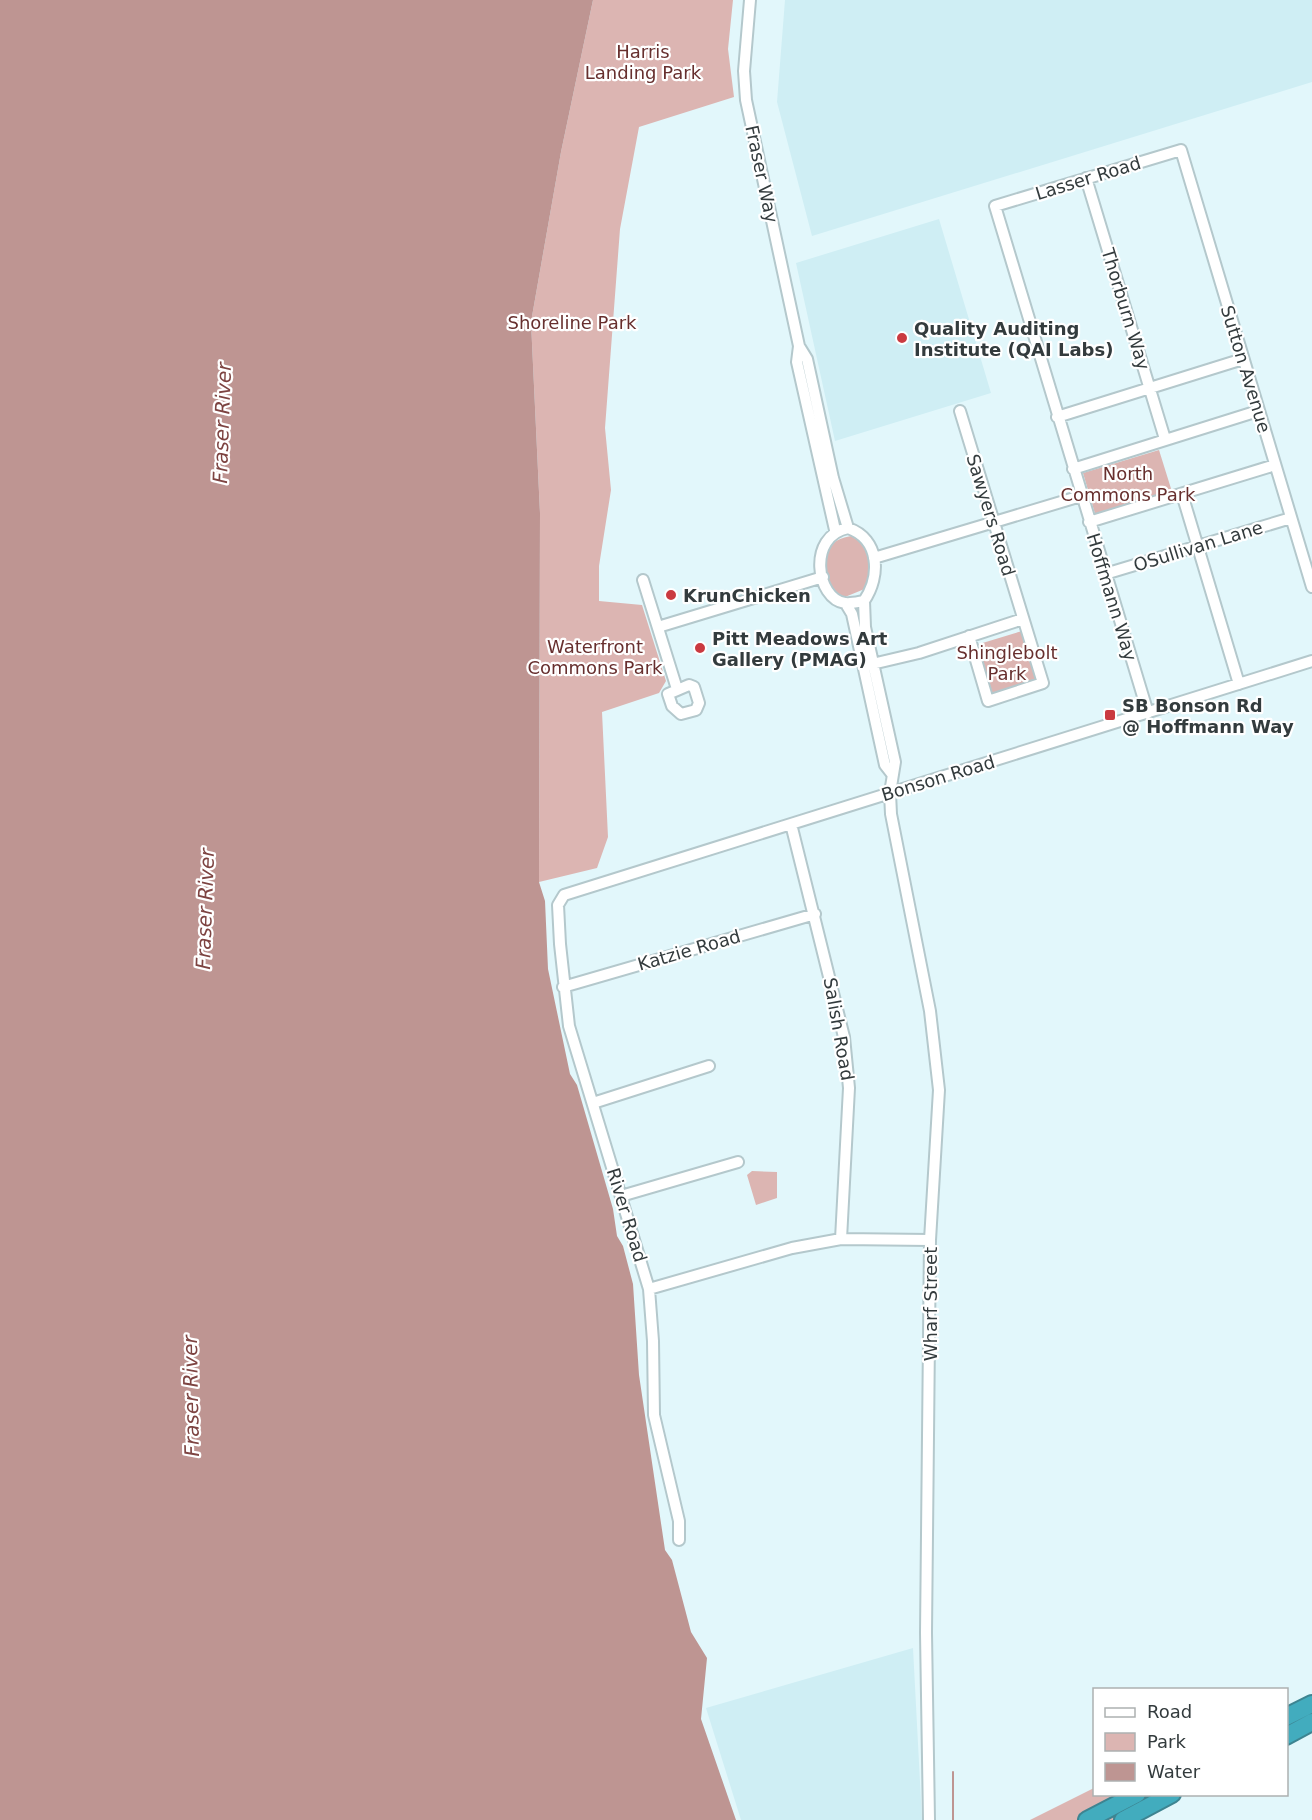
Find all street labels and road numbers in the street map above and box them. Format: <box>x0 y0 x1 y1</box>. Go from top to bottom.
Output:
street label: Fraser Way <box>741 123 783 225</box>
street label: Lasser Road <box>1033 152 1143 204</box>
street label: Thorburn Way <box>1097 245 1155 373</box>
street label: Sutton Avenue <box>1217 303 1275 435</box>
street label: Sawyers Road <box>962 451 1020 579</box>
street label: OSullivan Lane <box>1131 516 1265 576</box>
street label: Hoffmann Way <box>1083 531 1141 664</box>
street label: Bonson Road <box>879 751 997 805</box>
street label: Katzie Road <box>635 925 743 975</box>
street label: Salish Road <box>820 976 858 1082</box>
street label: River Road <box>603 1165 651 1265</box>
street label: Wharf Street <box>920 1247 941 1361</box>

